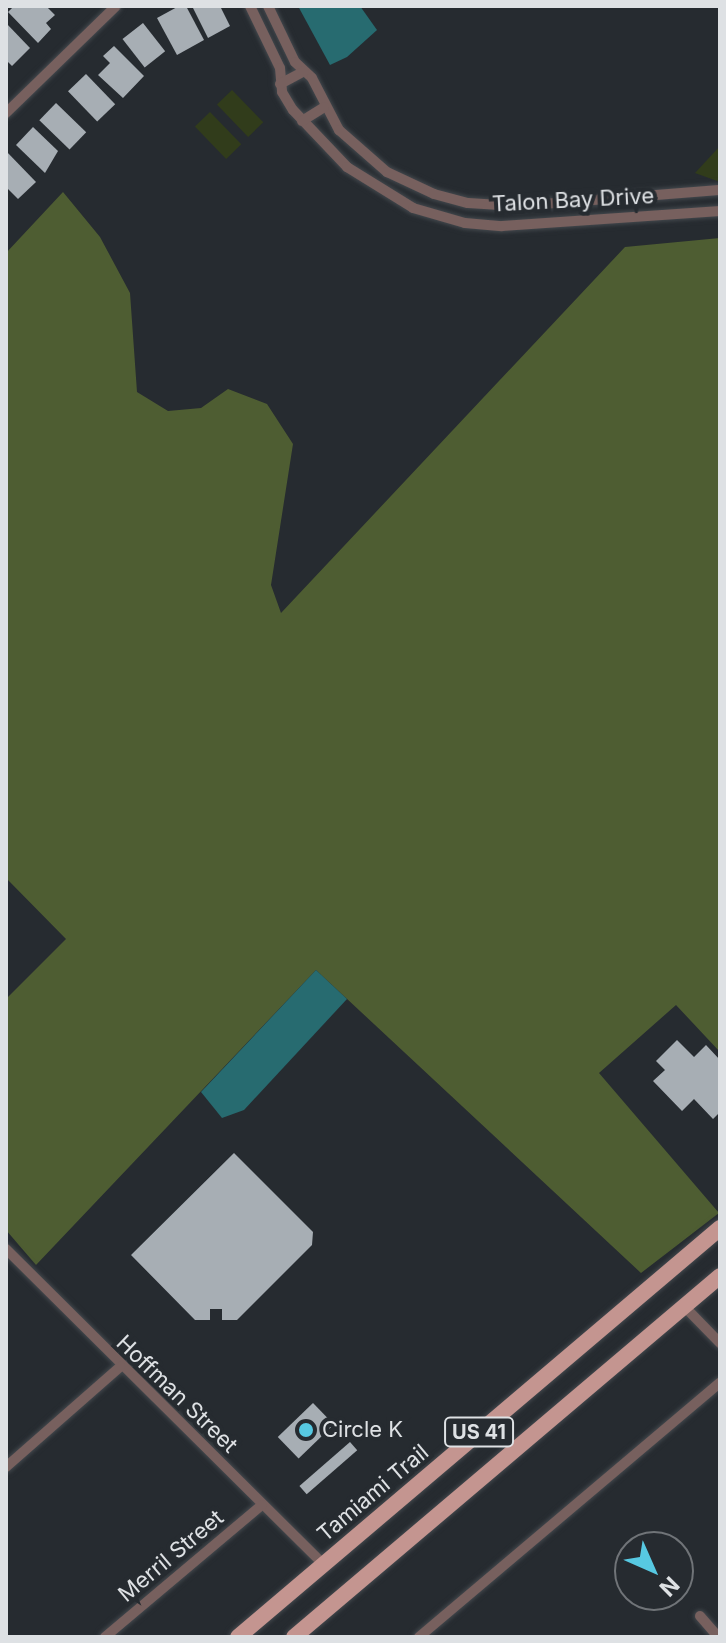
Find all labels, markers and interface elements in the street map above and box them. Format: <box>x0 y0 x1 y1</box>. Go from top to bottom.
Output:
street label: Talon Bay Drive <box>491 183 655 217</box>
street label: Hoffman Street <box>111 1330 243 1458</box>
road number: US 41 <box>443 1416 515 1448</box>
place label: Circle K <box>322 1417 403 1443</box>
marker: Circle K <box>297 1421 315 1439</box>
street label: Tamiami Trail <box>312 1439 434 1547</box>
street label: Merril Street <box>113 1504 229 1608</box>
north arrow <box>614 1531 694 1611</box>
text: N <box>654 1571 685 1602</box>

